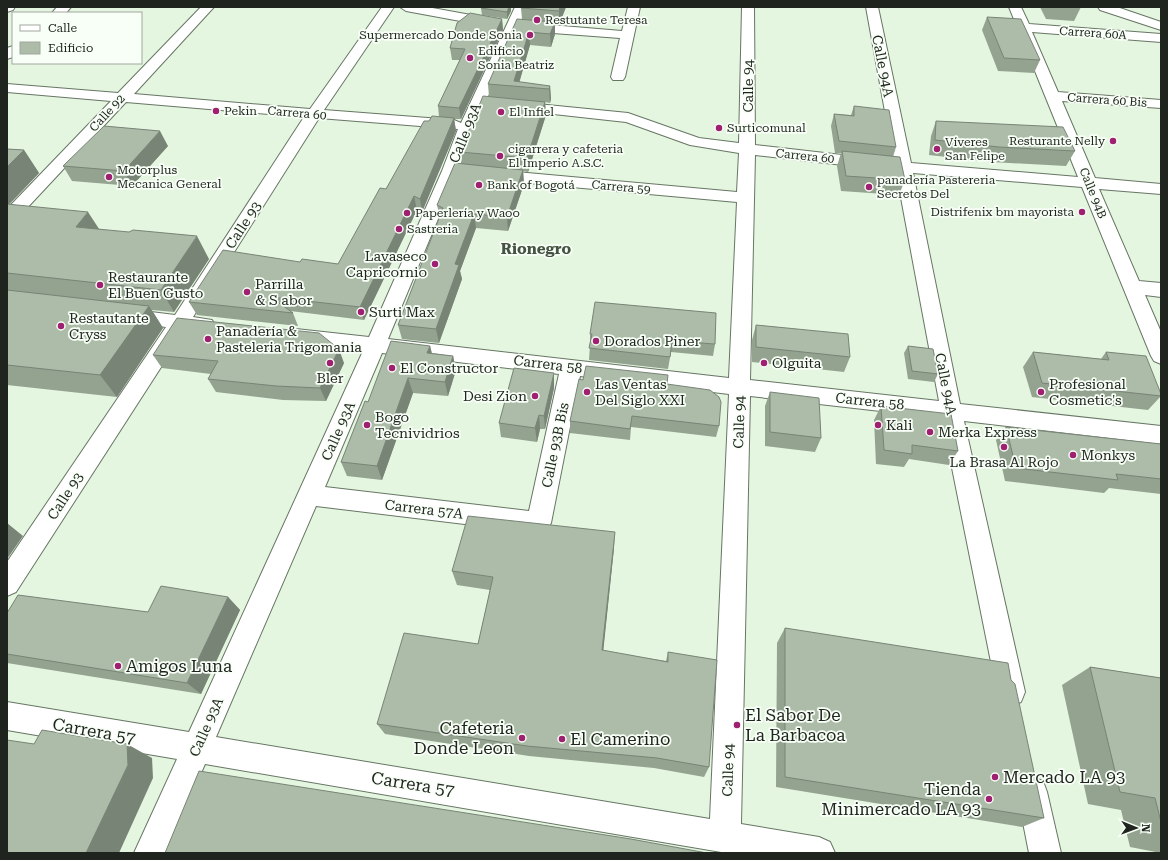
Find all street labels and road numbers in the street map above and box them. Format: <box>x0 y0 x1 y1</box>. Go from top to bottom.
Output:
street label: Carrera 60A <box>1059 24 1128 42</box>
street label: Calle 94A <box>869 34 897 99</box>
street label: Calle 94 <box>740 59 756 113</box>
street label: Carrera 60 Bis <box>1067 90 1148 110</box>
street label: Calle 92 <box>86 91 128 134</box>
street label: Calle 93A <box>446 101 484 165</box>
street label: Carrera 60 <box>267 103 327 123</box>
street label: Carrera 60 <box>775 146 835 166</box>
street label: Calle 94B <box>1076 166 1110 220</box>
street label: Carrera 59 <box>591 177 651 197</box>
street label: Calle 93 <box>222 198 264 252</box>
street label: Carrera 58 <box>513 352 583 376</box>
street label: Calle 94A <box>932 352 960 417</box>
street label: Carrera 58 <box>835 389 905 413</box>
street label: Calle 94 <box>730 395 748 449</box>
street label: Calle 93A <box>318 399 358 463</box>
street label: Calle 93B Bis <box>538 401 572 489</box>
street label: Calle 93 <box>44 469 86 523</box>
street label: Carrera 57A <box>384 496 464 522</box>
street label: Calle 93A <box>186 695 226 759</box>
street label: Carrera 57 <box>51 714 138 748</box>
street label: Calle 94 <box>719 743 737 797</box>
street label: Carrera 57 <box>370 768 456 801</box>

